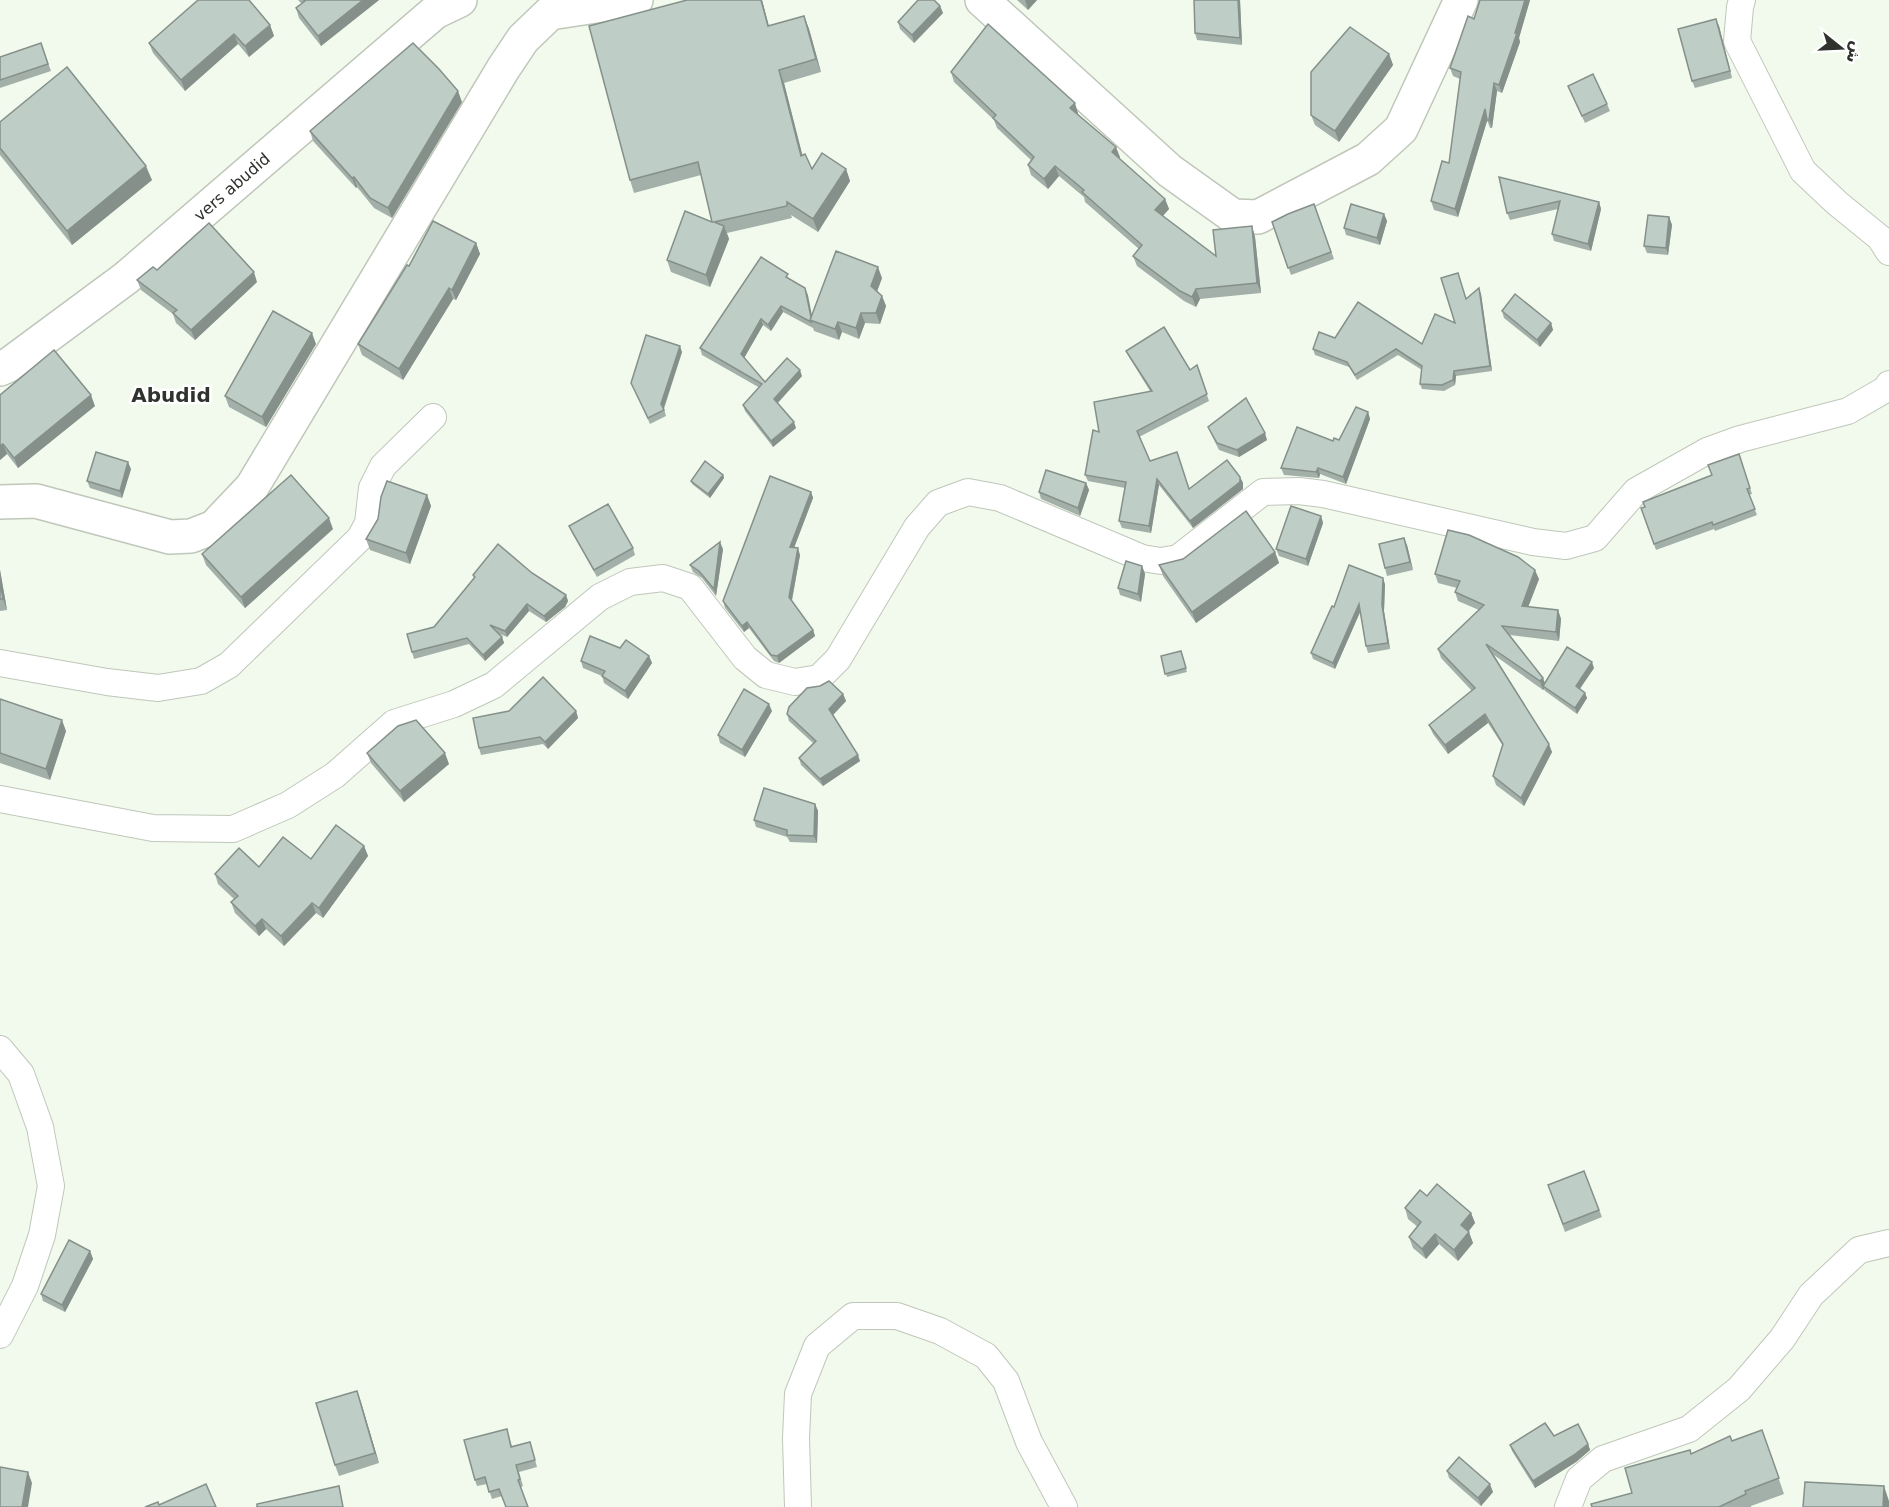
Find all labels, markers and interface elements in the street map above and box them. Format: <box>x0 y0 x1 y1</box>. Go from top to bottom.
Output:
north arrow <box>1811 18 1871 78</box>
text: ش <box>1842 39 1867 66</box>
street label: vers abudid <box>190 149 274 225</box>
district label: Abudid <box>131 383 211 407</box>

